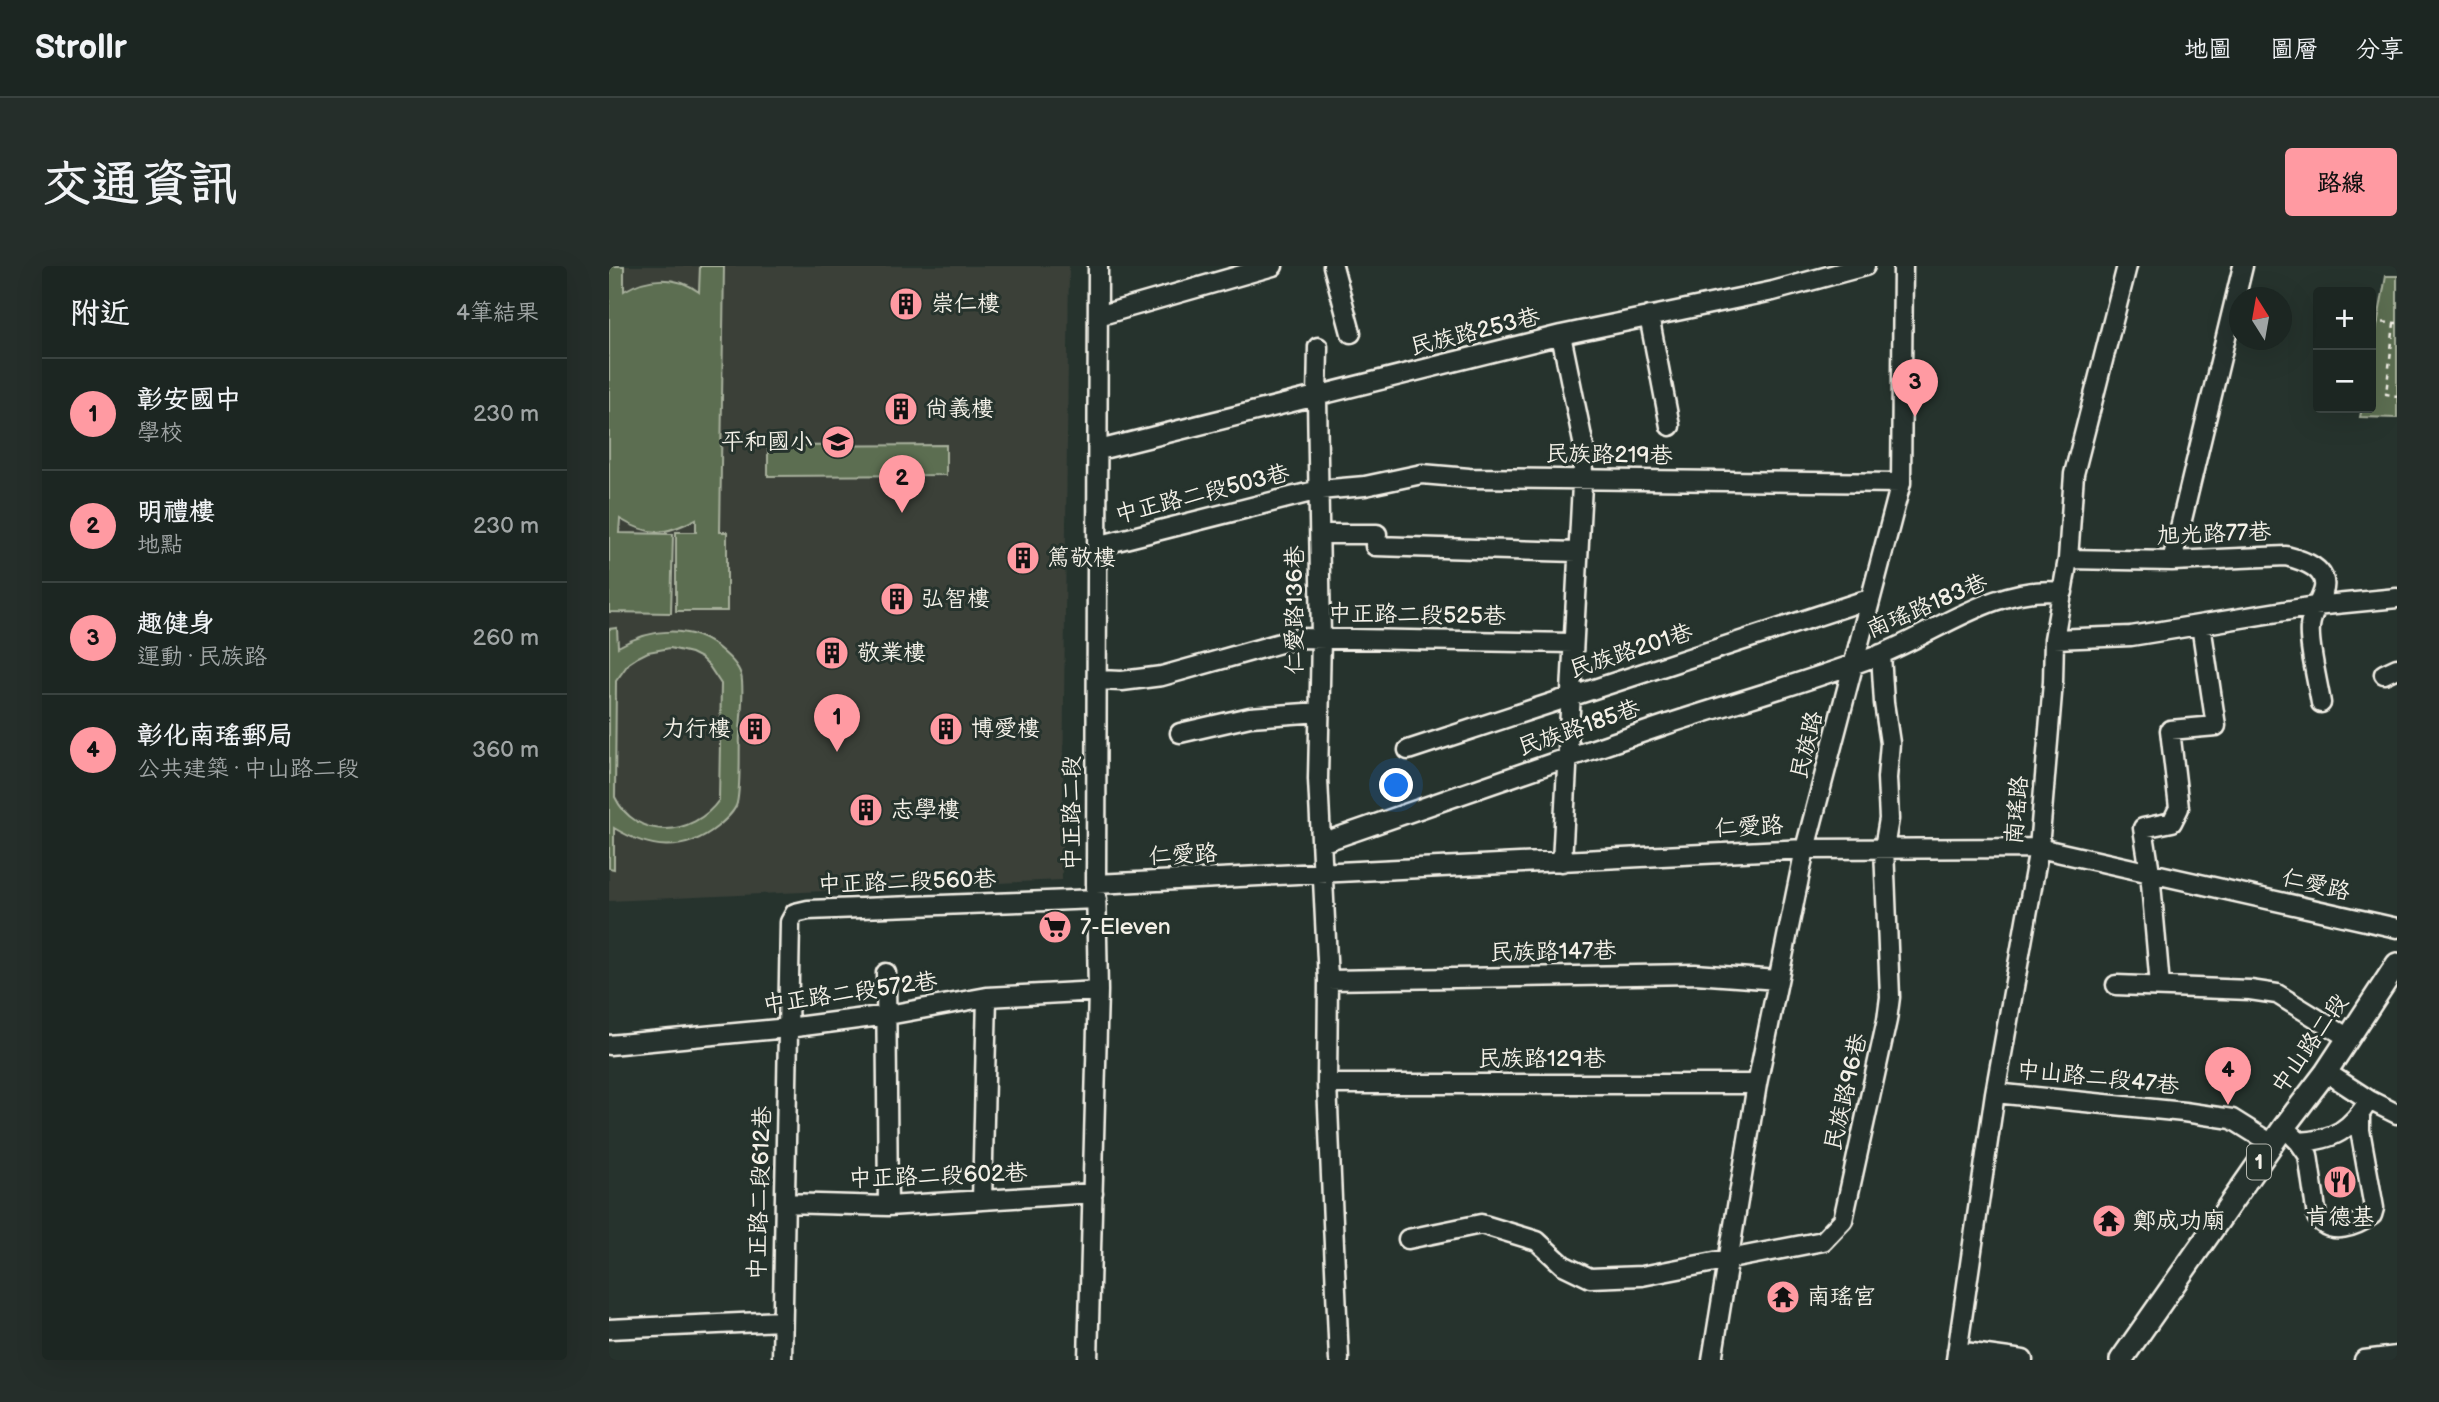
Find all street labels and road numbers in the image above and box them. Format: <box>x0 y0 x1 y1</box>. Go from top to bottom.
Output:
street label: 民族路253巷 <box>1407 302 1544 362</box>
street label: 民族路219巷 <box>1545 440 1674 470</box>
street label: 中正路二段503巷 <box>1112 459 1293 529</box>
street label: 旭光路77巷 <box>2156 518 2273 550</box>
street label: 仁愛路136巷 <box>1281 544 1309 675</box>
street label: 南瑤路183巷 <box>1862 568 1993 644</box>
street label: 中正路二段525巷 <box>1328 599 1507 631</box>
street label: 民族路201巷 <box>1566 618 1697 684</box>
street label: 民族路185巷 <box>1514 694 1645 762</box>
street label: 民族路 <box>1785 708 1829 782</box>
street label: 中正路二段 <box>1058 756 1086 871</box>
street label: 南瑤路 <box>2000 774 2034 846</box>
street label: 仁愛路 <box>1714 811 1784 843</box>
street label: 仁愛路 <box>1148 839 1218 871</box>
street label: 仁愛路 <box>2279 864 2353 906</box>
street label: 中正路二段560巷 <box>817 865 998 899</box>
street label: 民族路147巷 <box>1490 937 1617 967</box>
street label: 中正路二段572巷 <box>761 967 940 1019</box>
street label: 中山路二段 <box>2266 989 2354 1099</box>
street label: 民族路96巷 <box>1819 1030 1873 1153</box>
street label: 民族路129巷 <box>1478 1045 1607 1073</box>
street label: 中山路二段47巷 <box>2015 1056 2182 1101</box>
street label: 中正路二段612巷 <box>743 1104 777 1281</box>
road number: 1 <box>2247 1144 2271 1180</box>
street label: 中正路二段602巷 <box>848 1159 1029 1193</box>

